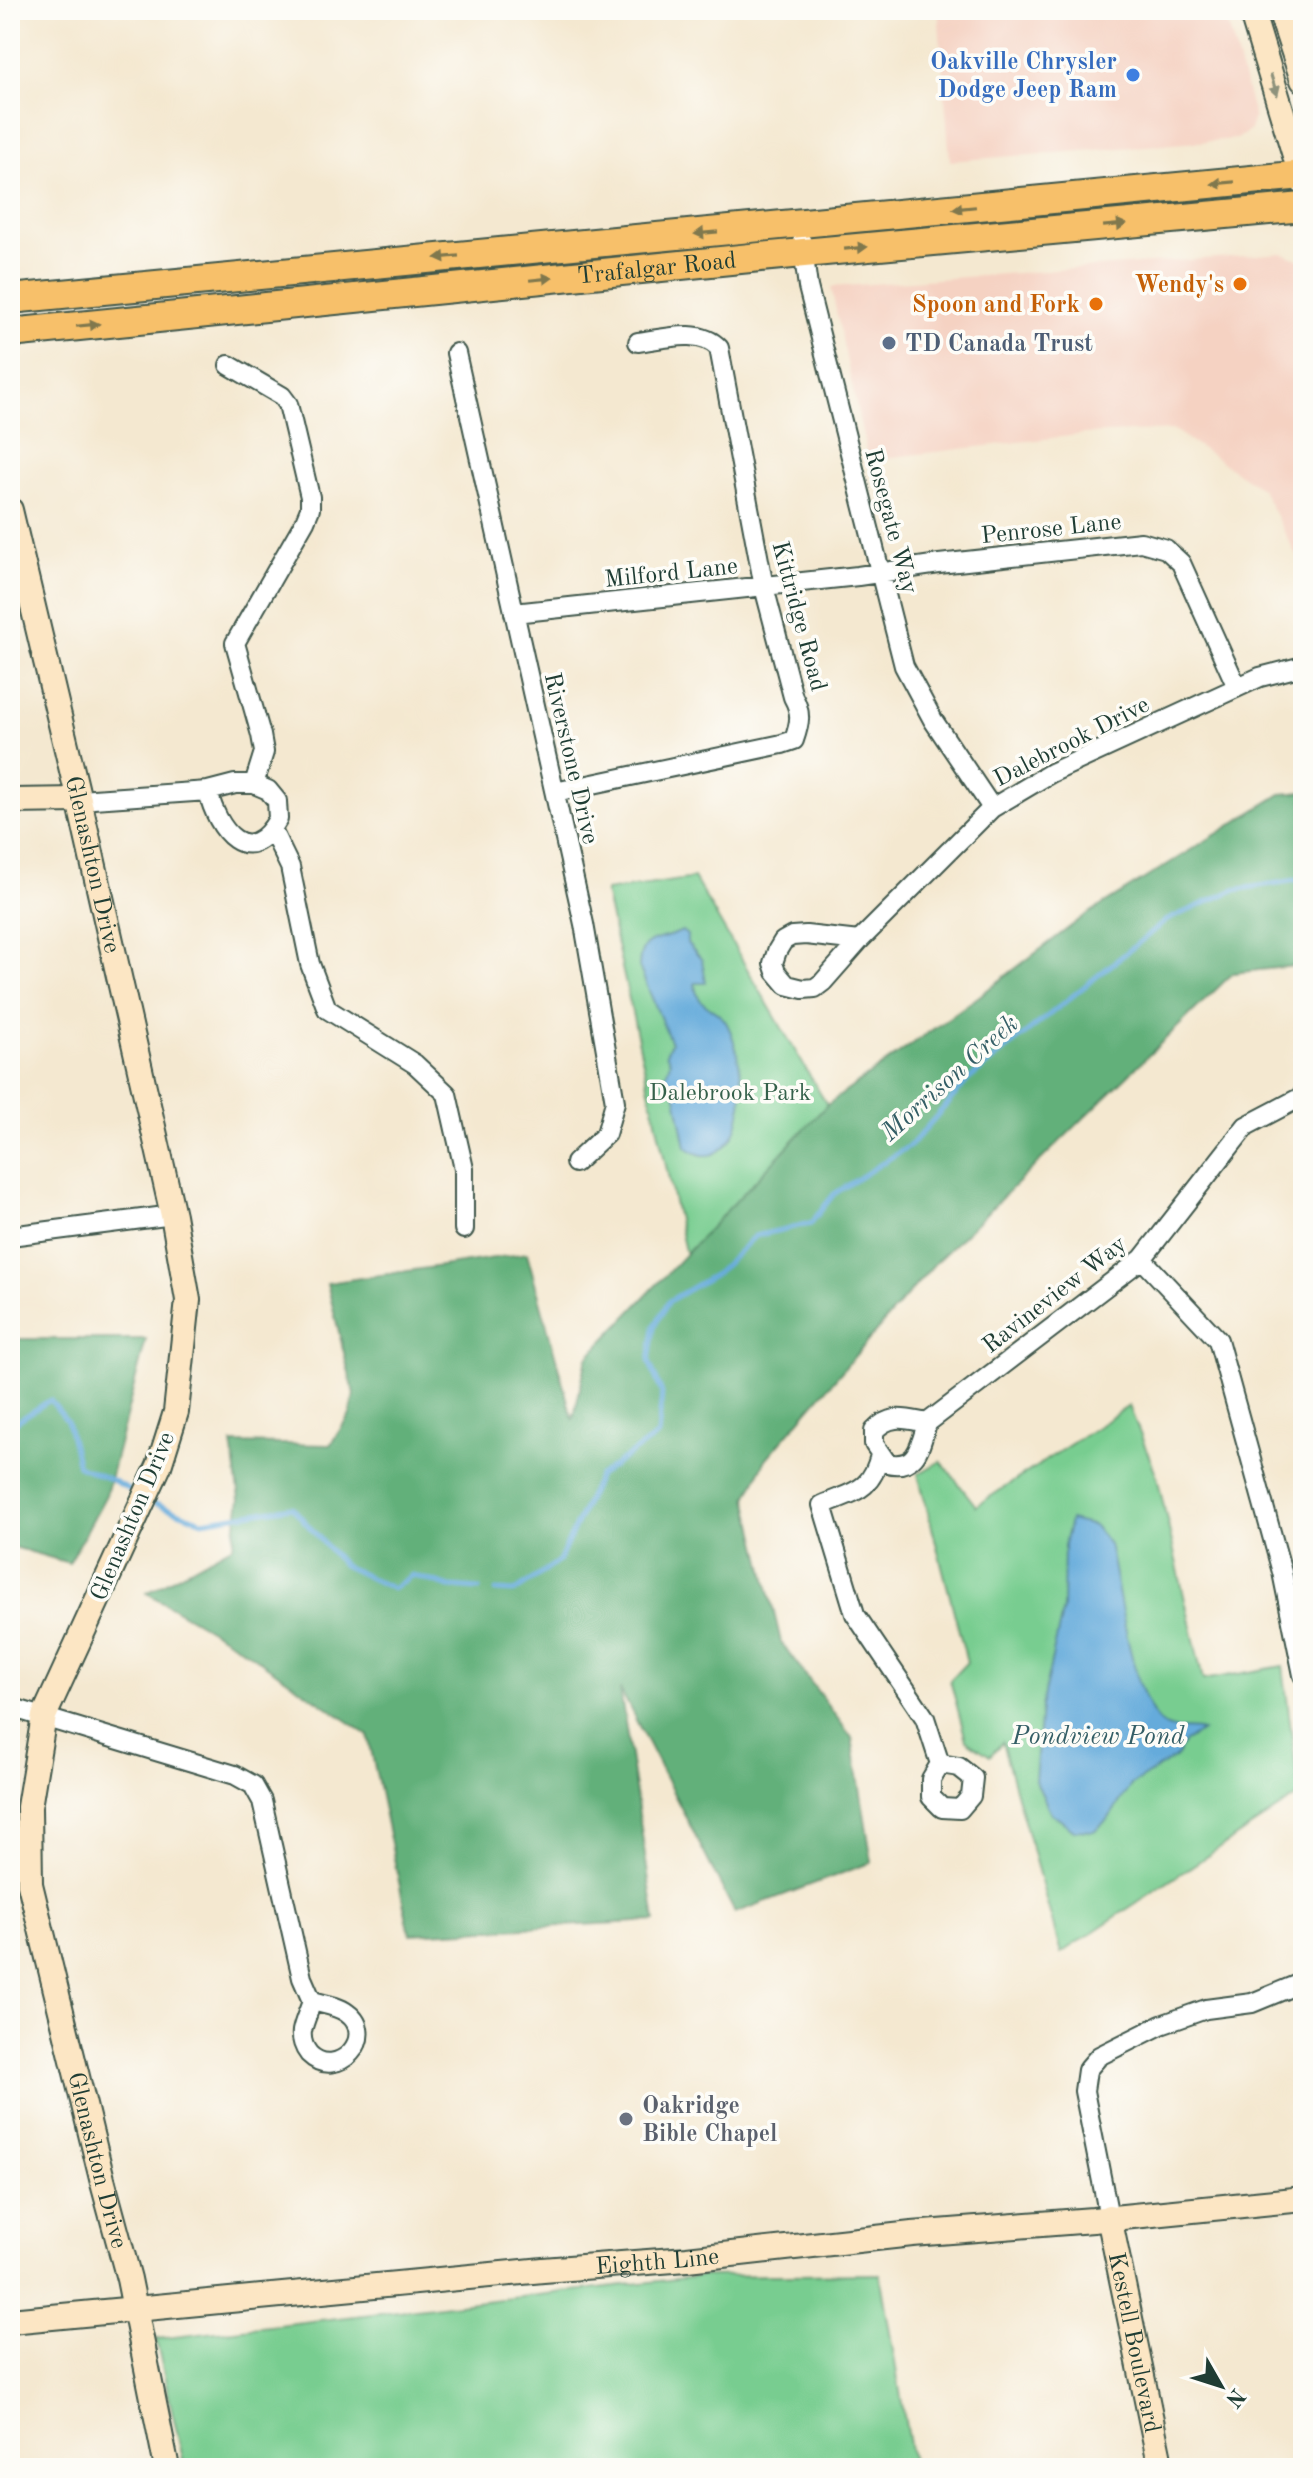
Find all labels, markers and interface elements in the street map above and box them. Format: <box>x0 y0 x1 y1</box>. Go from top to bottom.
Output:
place label: Oakville Chrysler Dodge Jeep Ram <box>930 51 1117 103</box>
marker: Oakville Chrysler Dodge Jeep Ram <box>1124 66 1142 84</box>
one-way arrow <box>1268 73 1281 97</box>
one-way arrow <box>1210 177 1235 190</box>
one-way arrow <box>952 201 977 214</box>
one-way arrow <box>1102 218 1127 231</box>
one-way arrow <box>693 226 718 239</box>
one-way arrow <box>843 242 868 255</box>
street label: Trafalgar Road <box>576 249 738 289</box>
one-way arrow <box>434 251 459 264</box>
one-way arrow <box>529 273 554 286</box>
place label: Wendy's <box>1134 274 1224 298</box>
marker: Wendy's <box>1231 275 1249 293</box>
place label: Spoon and Fork <box>912 294 1080 318</box>
marker: Spoon and Fork <box>1087 295 1105 313</box>
one-way arrow <box>76 319 101 332</box>
place label: TD Canada Trust <box>905 333 1093 357</box>
marker: TD Canada Trust <box>880 334 898 352</box>
street label: Rosegate Way <box>859 446 921 597</box>
street label: Penrose Lane <box>980 511 1123 549</box>
street label: Kittridge Road <box>766 539 830 694</box>
street label: Milford Lane <box>603 555 739 593</box>
street label: Riverstone Drive <box>539 670 601 847</box>
street label: Dalebrook Drive <box>990 693 1153 792</box>
street label: Glenashton Drive <box>60 774 123 956</box>
water label: Morrison Creek <box>876 1011 1024 1147</box>
park label: Dalebrook Park <box>649 1082 811 1106</box>
street label: Ravineview Way <box>979 1232 1132 1359</box>
street label: Glenashton Drive <box>87 1429 180 1605</box>
water label: Pondview Pond <box>1011 1724 1185 1750</box>
street label: Glenashton Drive <box>62 2070 130 2251</box>
place label: Oakridge Bible Chapel <box>642 2095 778 2147</box>
marker: Oakridge Bible Chapel <box>617 2110 635 2128</box>
street label: Eighth Line <box>595 2246 720 2280</box>
street label: Kestell Boulevard <box>1103 2250 1163 2435</box>
north arrow <box>1181 2346 1261 2426</box>
text: N <box>1221 2384 1249 2411</box>

